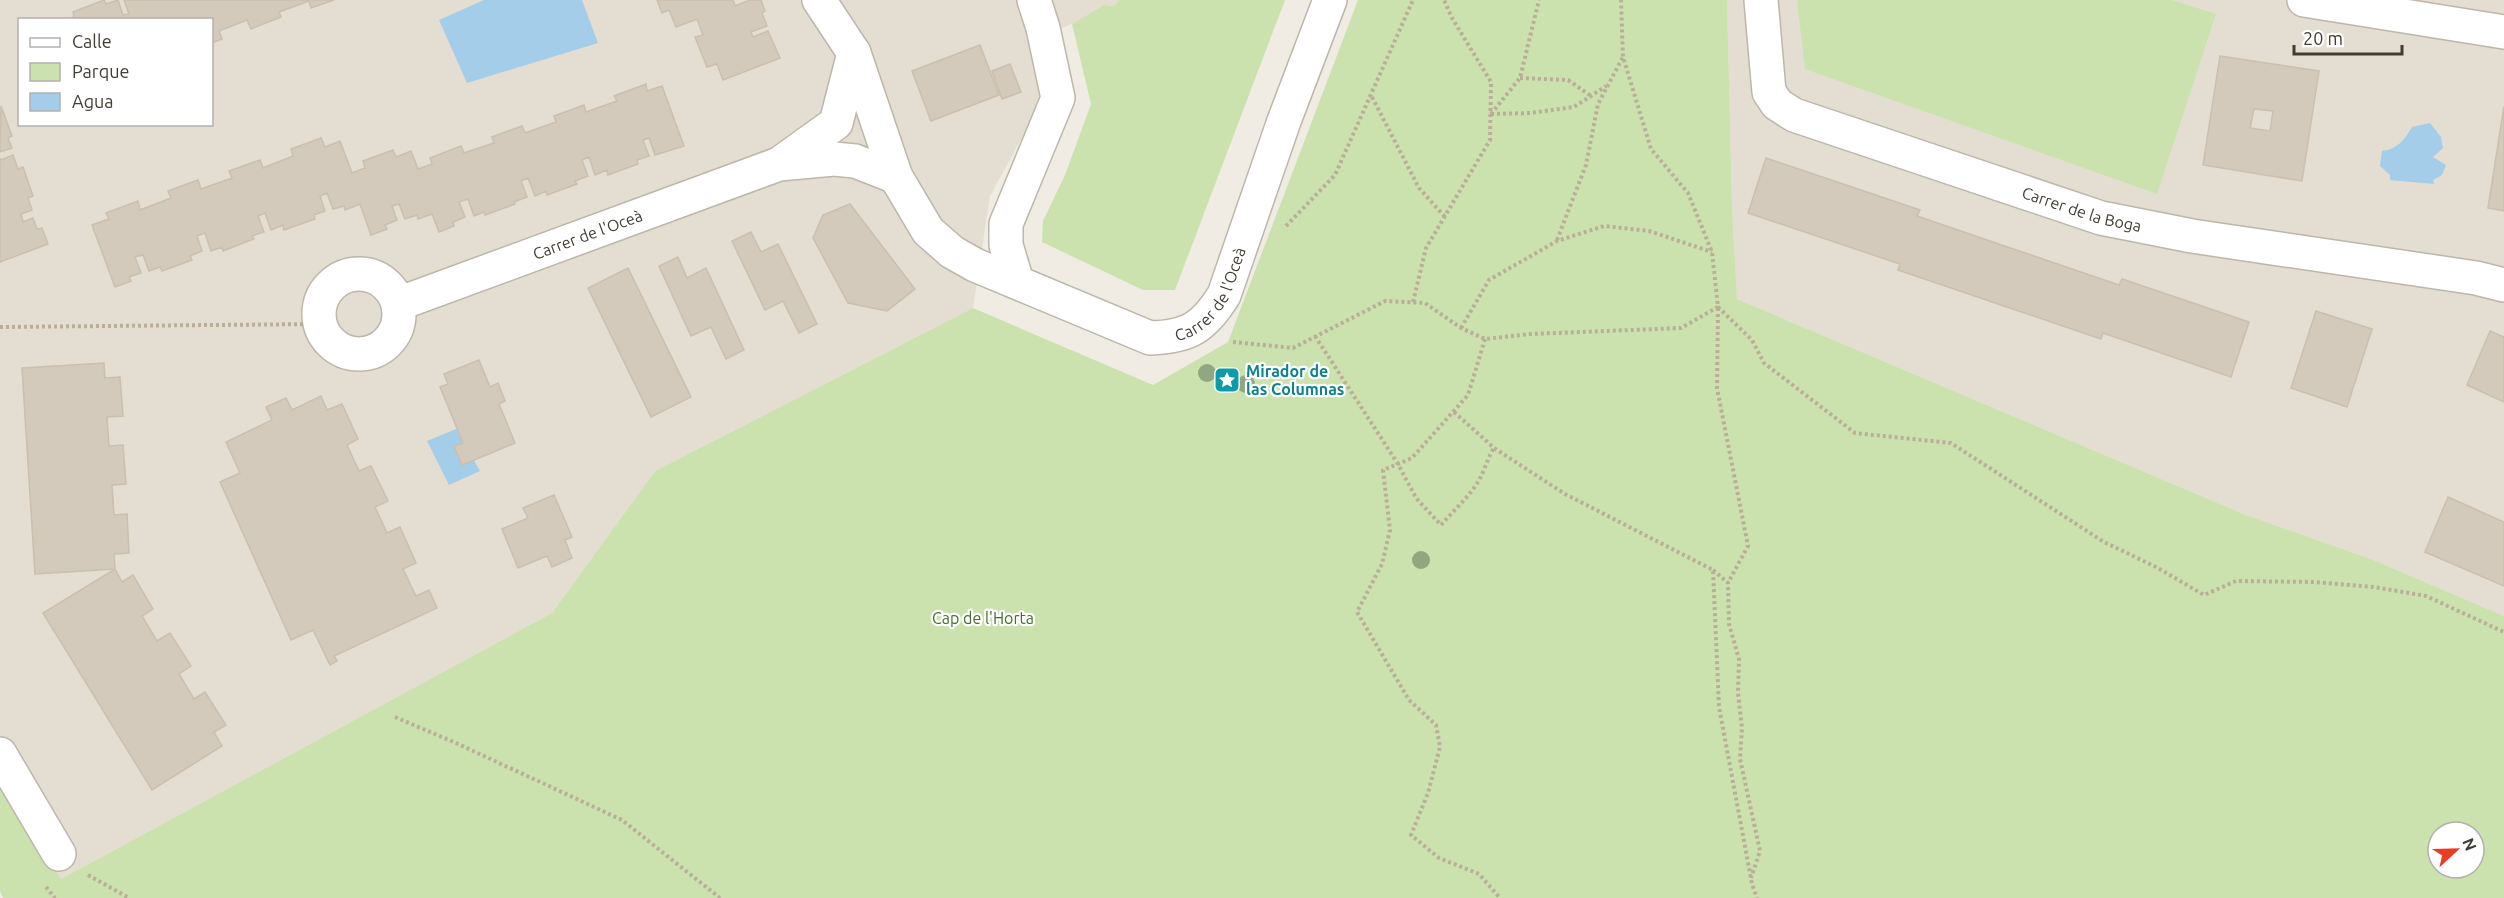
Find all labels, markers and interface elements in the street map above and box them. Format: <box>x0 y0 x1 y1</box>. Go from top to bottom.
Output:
legend <box>18 18 213 126</box>
scale bar <box>2294 18 2402 56</box>
text: 20 m <box>2303 28 2343 48</box>
text: Calle <box>72 31 112 51</box>
text: Parque <box>72 61 129 81</box>
text: Agua <box>72 91 114 111</box>
street label: Carrer de la Boga <box>2020 183 2143 235</box>
street label: Carrer de l'Oceà <box>530 206 645 263</box>
street label: Carrer de l'Oceà <box>1173 245 1249 344</box>
place label: Mirador de las Columnas <box>1246 362 1344 398</box>
place icon: Mirador de las Columnas <box>1212 365 1242 395</box>
park label: Cap de l'Horta <box>932 609 1034 627</box>
north arrow <box>2426 820 2486 880</box>
text: N <box>2459 835 2480 853</box>

